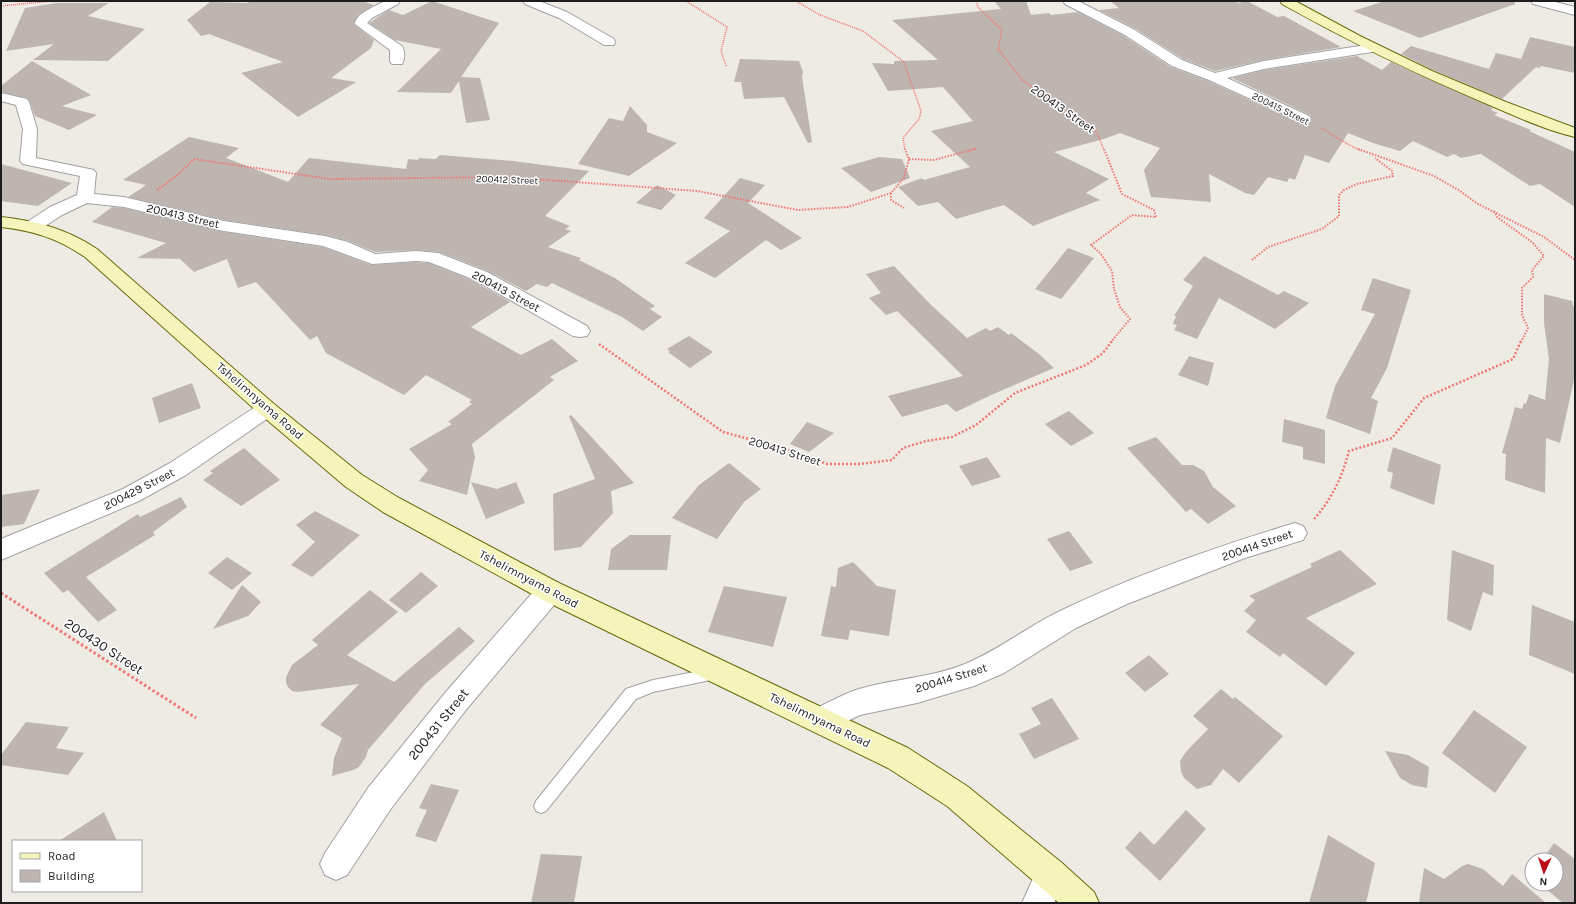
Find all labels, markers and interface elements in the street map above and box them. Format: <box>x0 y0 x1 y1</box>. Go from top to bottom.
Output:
street label: 200413 Street <box>1028 82 1098 136</box>
street label: 200415 Street <box>1250 90 1311 128</box>
street label: 200412 Street <box>476 173 538 187</box>
street label: 200413 Street <box>145 201 221 231</box>
street label: 200413 Street <box>470 267 543 315</box>
street label: Tshelimnyama Road <box>214 359 306 443</box>
street label: 200413 Street <box>747 433 823 469</box>
street label: 200429 Street <box>101 465 177 513</box>
street label: 200414 Street <box>1220 526 1295 564</box>
street label: Tshelimnyama Road <box>477 547 581 611</box>
street label: 200430 Street <box>61 615 146 678</box>
street label: 200414 Street <box>913 660 989 696</box>
street label: 200431 Street <box>404 685 472 764</box>
street label: Tshelimnyama Road <box>767 689 873 751</box>
legend <box>12 840 142 892</box>
text: Road <box>48 849 76 863</box>
north arrow <box>1524 852 1564 892</box>
text: Building <box>48 869 95 883</box>
text: N <box>1539 875 1548 888</box>

